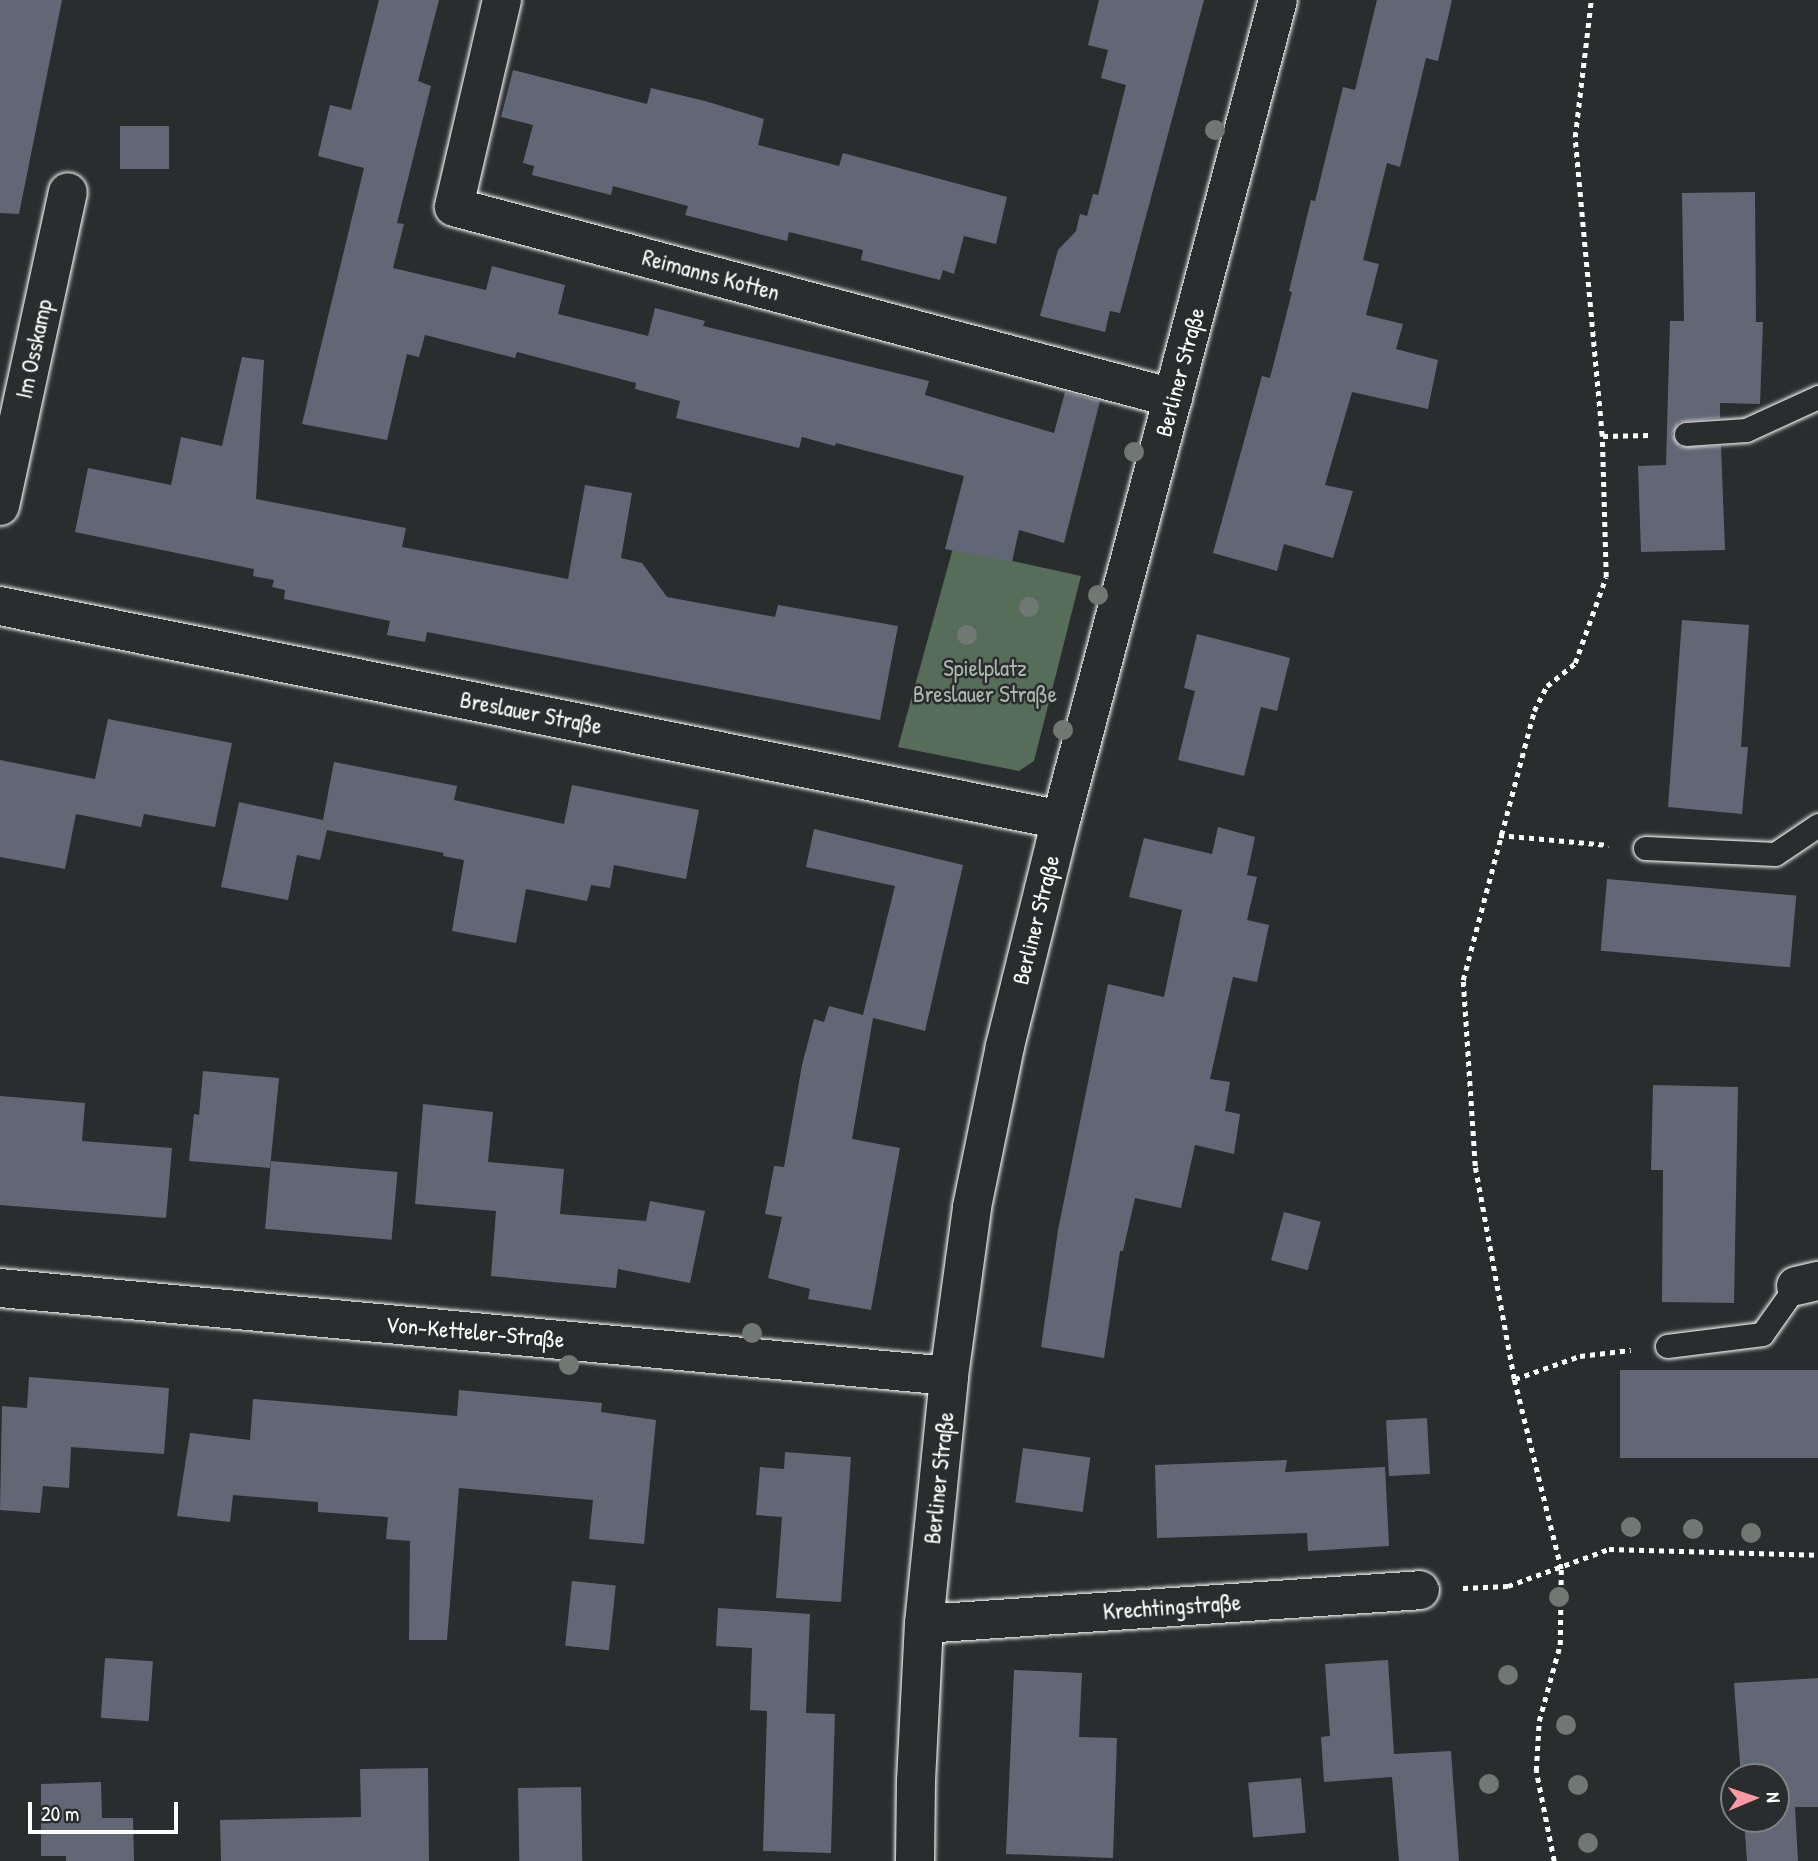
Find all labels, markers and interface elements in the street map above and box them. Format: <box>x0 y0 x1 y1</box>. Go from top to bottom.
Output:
street label: Reimanns Kotten <box>639 243 783 307</box>
street label: Im Osskamp <box>10 297 58 401</box>
street label: Berliner Straße <box>1150 305 1210 439</box>
park label: Spielplatz Breslauer Straße <box>913 654 1057 708</box>
street label: Breslauer Straße <box>458 686 604 740</box>
street label: Berliner Straße <box>1007 852 1065 988</box>
street label: Von-Ketteler-Straße <box>385 1310 565 1354</box>
street label: Berliner Straße <box>918 1411 960 1545</box>
street label: Krechtingstraße <box>1102 1588 1242 1626</box>
north arrow <box>1720 1763 1790 1833</box>
scale bar <box>32 1787 182 1831</box>
text: N <box>1761 1792 1787 1803</box>
text: 20 m <box>41 1799 79 1828</box>

